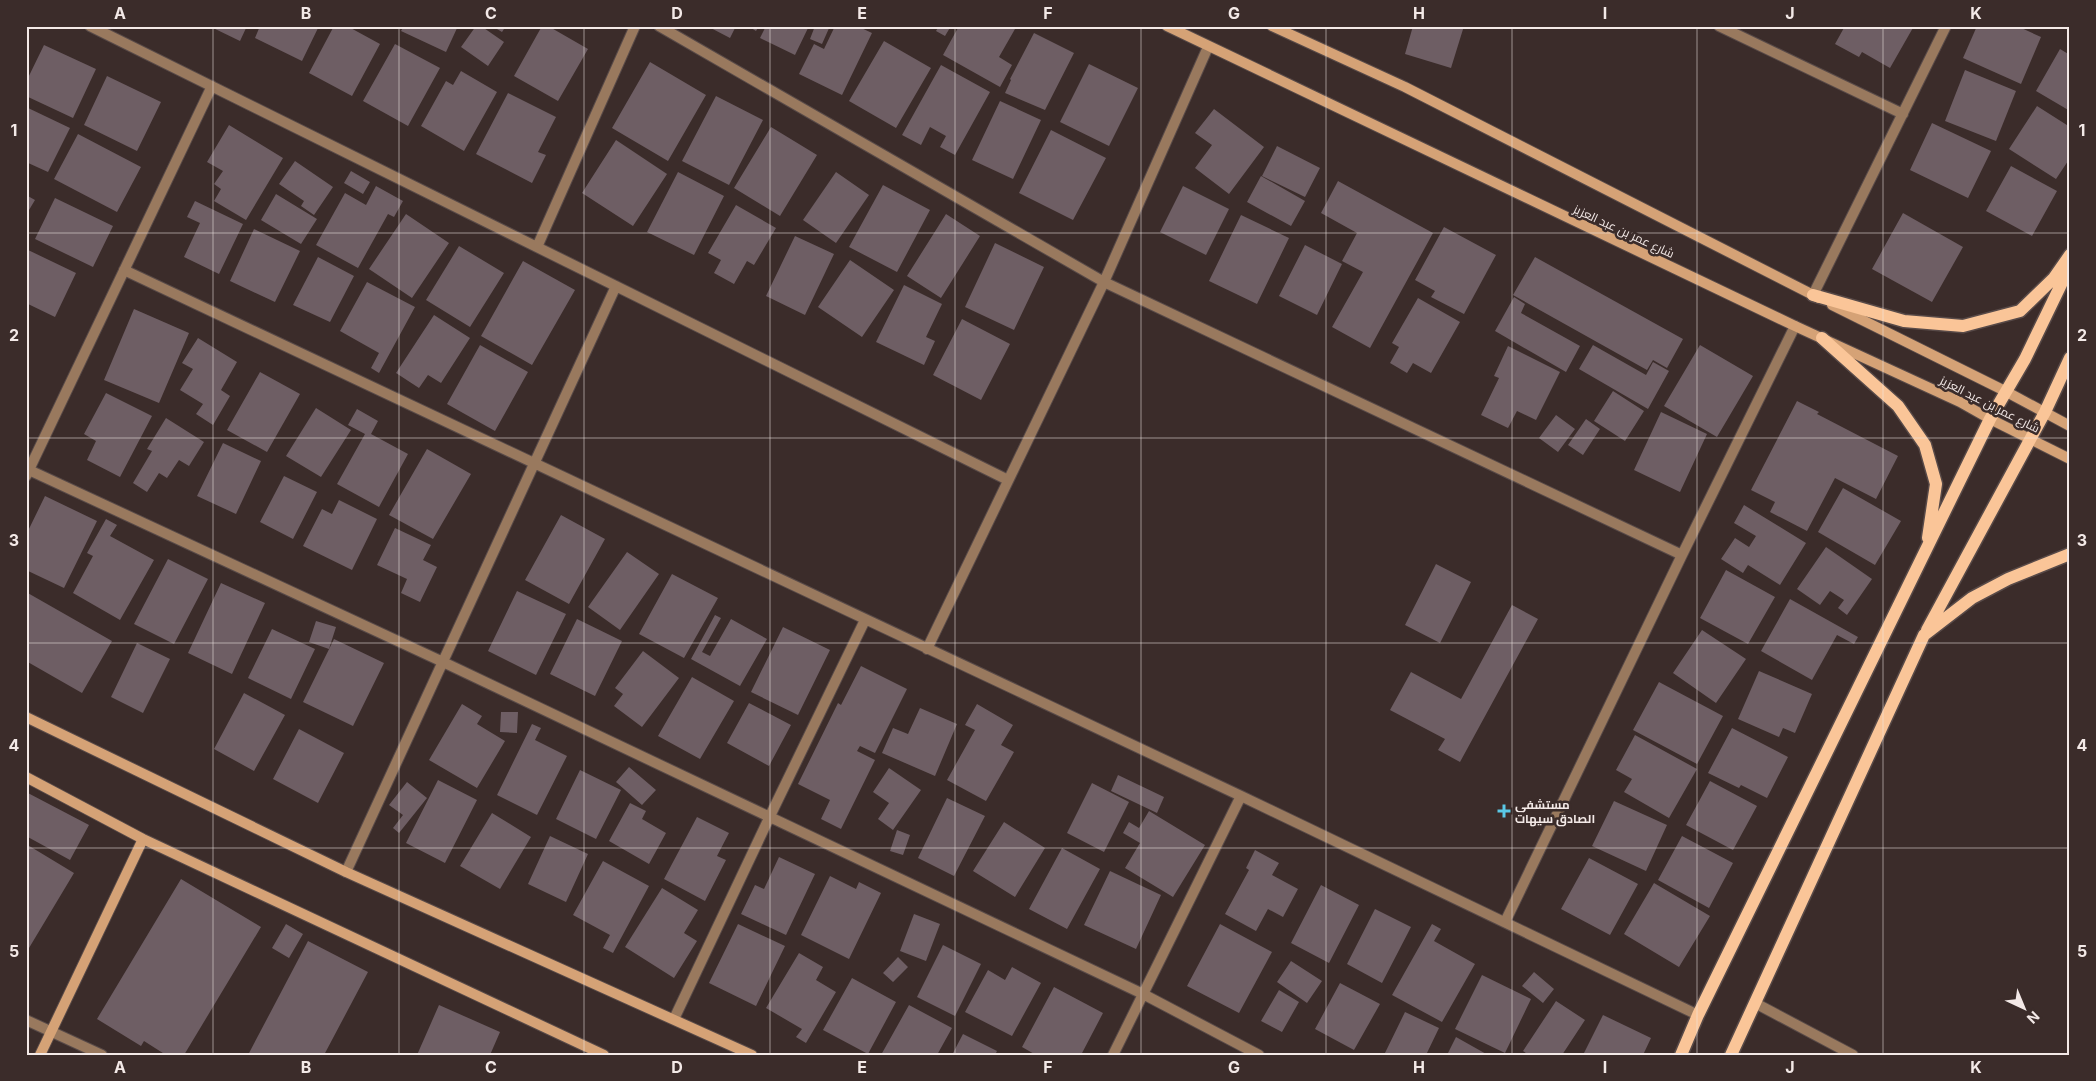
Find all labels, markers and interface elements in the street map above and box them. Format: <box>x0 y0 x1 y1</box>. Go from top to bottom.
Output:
text: A <box>114 3 126 23</box>
text: B <box>301 3 311 23</box>
text: C <box>485 3 497 23</box>
text: D <box>671 3 683 23</box>
text: E <box>857 3 867 23</box>
text: F <box>1043 3 1053 23</box>
text: G <box>1228 3 1240 23</box>
text: H <box>1413 3 1425 23</box>
text: I <box>1603 3 1607 23</box>
text: J <box>1785 3 1795 23</box>
text: K <box>1970 3 1982 23</box>
text: 1 <box>11 120 17 140</box>
text: 1 <box>2079 120 2085 140</box>
street label: شارع عمر بن عبد العزيز <box>1570 201 1677 262</box>
text: 2 <box>9 325 19 345</box>
text: 2 <box>2077 325 2087 345</box>
street label: شارع عمر بن عبد العزيز <box>1936 372 2042 437</box>
text: 3 <box>9 530 19 550</box>
text: 3 <box>2077 530 2087 550</box>
text: 4 <box>9 735 20 755</box>
text: 4 <box>2077 735 2088 755</box>
place label: مستشفى الصادق سيهات <box>1515 797 1595 827</box>
marker: مستشفى الصادق سيهات <box>1497 804 1511 818</box>
text: 5 <box>9 941 19 961</box>
text: 5 <box>2077 941 2087 961</box>
north arrow <box>1998 984 2048 1034</box>
text: N <box>2024 1008 2043 1028</box>
text: A <box>114 1057 126 1077</box>
text: B <box>301 1057 311 1077</box>
text: C <box>485 1057 497 1077</box>
text: D <box>671 1057 683 1077</box>
text: E <box>857 1057 867 1077</box>
text: F <box>1043 1057 1053 1077</box>
text: G <box>1228 1057 1240 1077</box>
text: H <box>1413 1057 1425 1077</box>
text: I <box>1603 1057 1607 1077</box>
text: J <box>1785 1057 1795 1077</box>
text: K <box>1970 1057 1982 1077</box>

